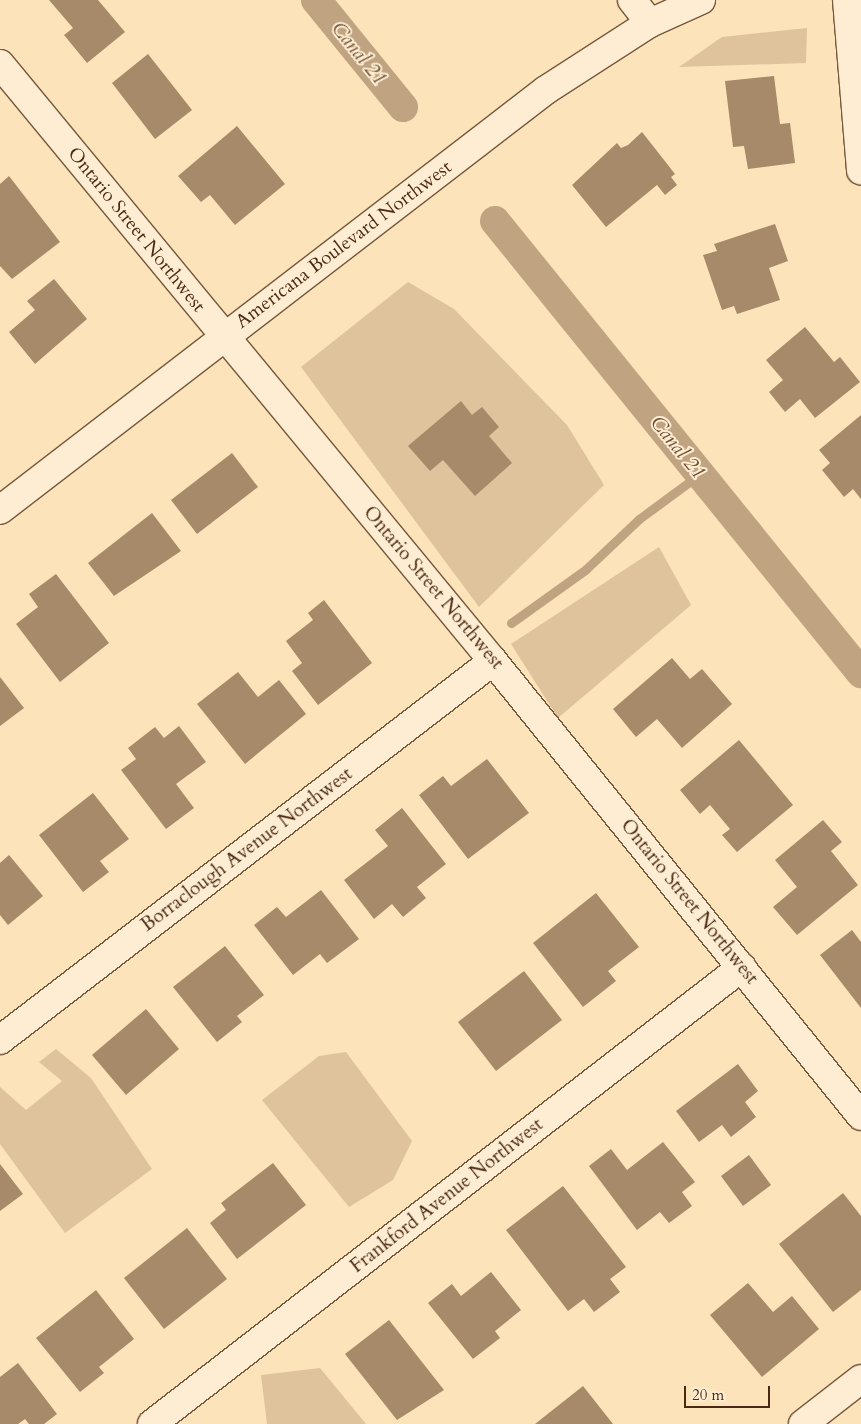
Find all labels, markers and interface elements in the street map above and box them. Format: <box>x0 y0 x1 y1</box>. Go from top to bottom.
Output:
water label: Canal 21 <box>327 17 391 89</box>
street label: Ontario Street Northwest <box>62 143 210 317</box>
street label: Americana Boulevard Northwest <box>231 156 457 334</box>
water label: Canal 21 <box>646 411 710 483</box>
street label: Ontario Street Northwest <box>358 502 508 674</box>
street label: Borraclough Avenue Northwest <box>137 763 357 937</box>
street label: Ontario Street Northwest <box>615 815 763 989</box>
street label: Frankford Avenue Northwest <box>346 1114 548 1278</box>
scale bar <box>686 1376 772 1408</box>
text: 20 m <box>692 1385 724 1405</box>

